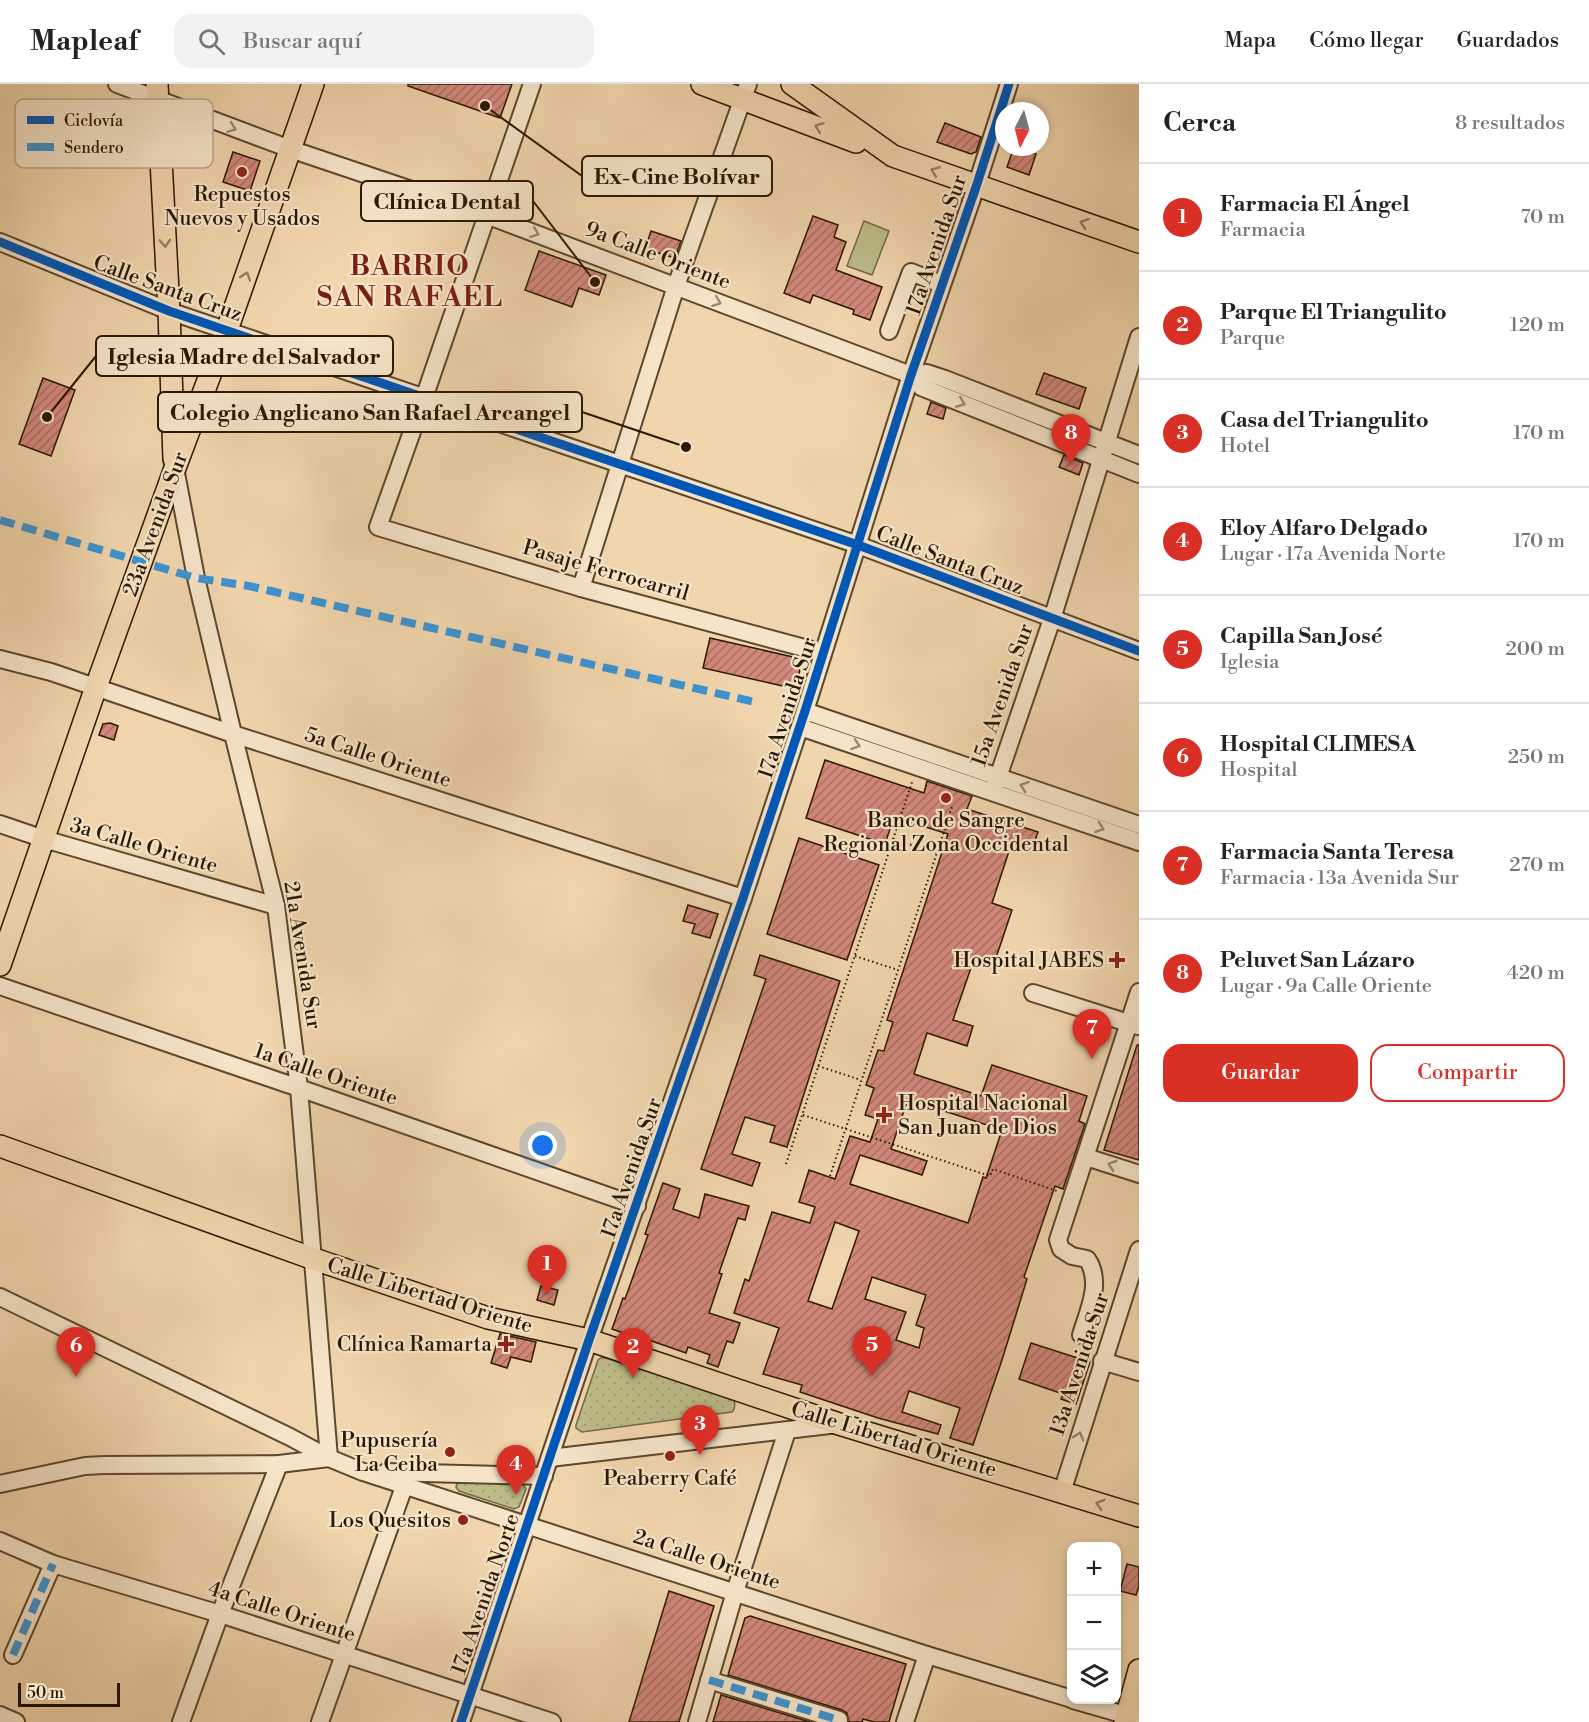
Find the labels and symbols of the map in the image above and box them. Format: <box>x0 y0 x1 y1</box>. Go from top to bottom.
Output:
legend <box>15 99 213 168</box>
north arrow <box>995 102 1049 156</box>
text: Ciclovía <box>64 111 124 131</box>
one-way arrow <box>225 121 236 133</box>
one-way arrow <box>814 122 825 134</box>
text: Sendero <box>64 138 124 158</box>
callout: Ex-Cine Bolívar <box>582 156 772 196</box>
text: Ex-Cine Bolívar <box>594 164 760 191</box>
marker: Repuestos Nuevos y Usados <box>235 165 249 179</box>
one-way arrow <box>930 166 940 179</box>
street label: 17a Avenida Sur <box>901 172 973 319</box>
callout: Clínica Dental <box>361 181 533 221</box>
place label: Repuestos Nuevos y Usados <box>164 182 320 232</box>
text: Clínica Dental <box>373 189 521 216</box>
street label: 9a Calle Oriente <box>581 216 734 296</box>
one-way arrow <box>1079 218 1090 231</box>
one-way arrow <box>529 226 540 238</box>
one-way arrow <box>159 238 172 247</box>
street label: Calle Santa Cruz <box>90 250 246 328</box>
district label: BARRIO SAN RAFAEL <box>317 250 503 315</box>
one-way arrow <box>239 271 252 281</box>
one-way arrow <box>711 295 722 307</box>
callout: Iglesia Madre del Salvador <box>96 336 393 376</box>
text: Iglesia Madre del Salvador <box>107 344 381 371</box>
callout: Colegio Anglicano San Rafael Arcangel <box>158 392 582 432</box>
one-way arrow <box>954 396 965 408</box>
text: Colegio Anglicano San Rafael Arcangel <box>170 400 570 427</box>
pin: 8 <box>1052 414 1090 464</box>
street label: 23a Avenida Sur <box>118 448 194 600</box>
street label: Calle Santa Cruz <box>872 521 1027 601</box>
street label: Pasaje Ferrocarril <box>520 535 692 607</box>
street label: 15a Avenida Sur <box>966 621 1040 770</box>
street label: 17a Avenida Sur <box>753 634 823 782</box>
street label: 5a Calle Oriente <box>301 722 454 794</box>
one-way arrow <box>850 738 861 751</box>
one-way arrow <box>1019 781 1030 793</box>
marker: Banco de Sangre Regional Zona Occidental <box>939 791 953 805</box>
place label: Banco de Sangre Regional Zona Occidental <box>823 808 1069 858</box>
street label: 3a Calle Oriente <box>67 812 221 880</box>
one-way arrow <box>1094 821 1105 834</box>
street label: 21a Avenida Sur <box>277 879 327 1031</box>
place label: Hospital JABES <box>954 948 1104 974</box>
marker: Hospital JABES <box>1108 951 1126 969</box>
pin: 7 <box>1072 1010 1112 1059</box>
street label: 1a Calle Oriente <box>250 1038 401 1112</box>
place label: Hospital Nacional San Juan de Dios <box>898 1091 1068 1141</box>
street label: 17a Avenida Sur <box>596 1095 668 1242</box>
marker: Hospital Nacional San Juan de Dios <box>875 1106 893 1124</box>
your location <box>528 1131 557 1160</box>
one-way arrow <box>1107 1160 1118 1172</box>
pin: 1 <box>528 1246 566 1295</box>
street label: Calle Libertad Oriente <box>324 1252 536 1340</box>
street label: 13a Avenida Sur <box>1045 1289 1115 1439</box>
pin: 5 <box>852 1326 892 1376</box>
pin: 6 <box>56 1328 96 1377</box>
pin: 2 <box>614 1328 652 1378</box>
place label: Clínica Ramarta <box>337 1332 492 1358</box>
marker: Clínica Ramarta <box>497 1335 515 1353</box>
street label: Calle Libertad Oriente <box>788 1396 1000 1484</box>
pin: 3 <box>680 1406 720 1455</box>
place label: Pupusería La Ceiba <box>341 1428 438 1478</box>
one-way arrow <box>1072 1431 1084 1442</box>
marker: Pupusería La Ceiba <box>443 1445 457 1459</box>
pin: 4 <box>496 1446 536 1495</box>
marker: Peaberry Café <box>663 1449 677 1463</box>
place label: Peaberry Café <box>603 1466 737 1492</box>
one-way arrow <box>1095 1499 1106 1511</box>
place label: Los Quesitos <box>329 1508 451 1534</box>
street label: 17a Avenida Norte <box>446 1510 526 1678</box>
marker: Los Quesitos <box>456 1513 470 1527</box>
street label: 2a Calle Oriente <box>630 1524 784 1596</box>
street label: 4a Calle Oriente <box>205 1576 359 1648</box>
scale bar <box>18 1680 120 1708</box>

